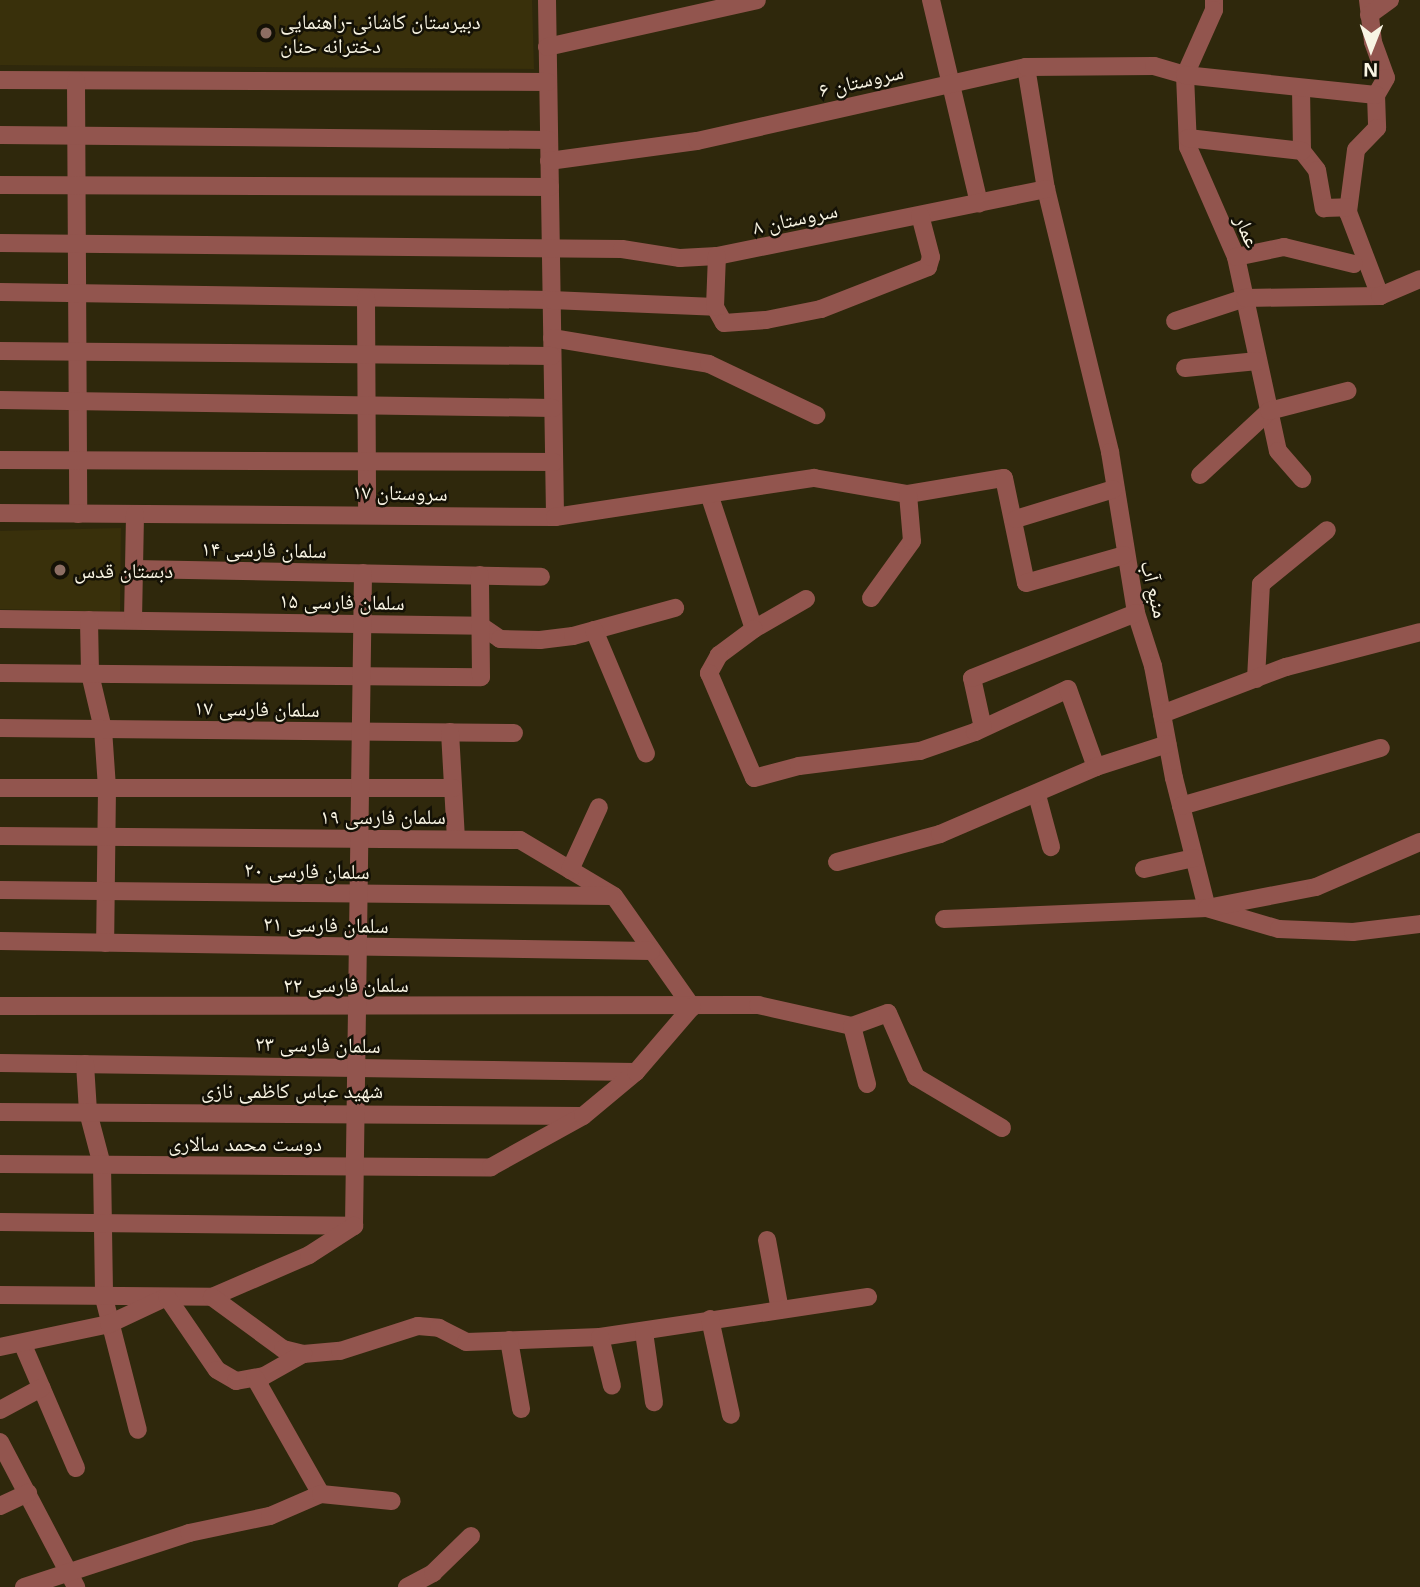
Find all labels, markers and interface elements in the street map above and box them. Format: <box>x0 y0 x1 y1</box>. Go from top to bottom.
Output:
place label: دبیرستان کاشانی-راهنمایی دخترانه حنان <box>280 8 481 58</box>
north arrow <box>1336 14 1406 84</box>
marker: دبیرستان کاشانی-راهنمایی دخترانه حنان <box>258 25 274 41</box>
text: N <box>1363 57 1379 83</box>
street label: سروستان ۶ <box>816 58 906 102</box>
street label: سروستان ۸ <box>750 197 840 239</box>
street label: عمار <box>1230 211 1266 251</box>
street label: سروستان ۱۷ <box>352 479 448 505</box>
street label: سلمان فارسی ۱۴ <box>201 535 327 563</box>
place label: دبستان قدس <box>74 557 173 583</box>
street label: منبع آب <box>1136 558 1174 620</box>
marker: دبستان قدس <box>52 562 68 578</box>
street label: سلمان فارسی ۱۵ <box>279 587 405 615</box>
street label: سلمان فارسی ۱۷ <box>194 694 320 722</box>
street label: سلمان فارسی ۱۹ <box>320 803 446 829</box>
street label: سلمان فارسی ۲۰ <box>244 856 370 884</box>
street label: سلمان فارسی ۲۱ <box>263 910 389 938</box>
street label: سلمان فارسی ۲۲ <box>283 971 409 997</box>
street label: سلمان فارسی ۲۳ <box>255 1030 381 1058</box>
street label: شهید عباس کاظمی نازی <box>201 1077 383 1103</box>
street label: دوست محمد سالاری <box>168 1130 322 1156</box>

